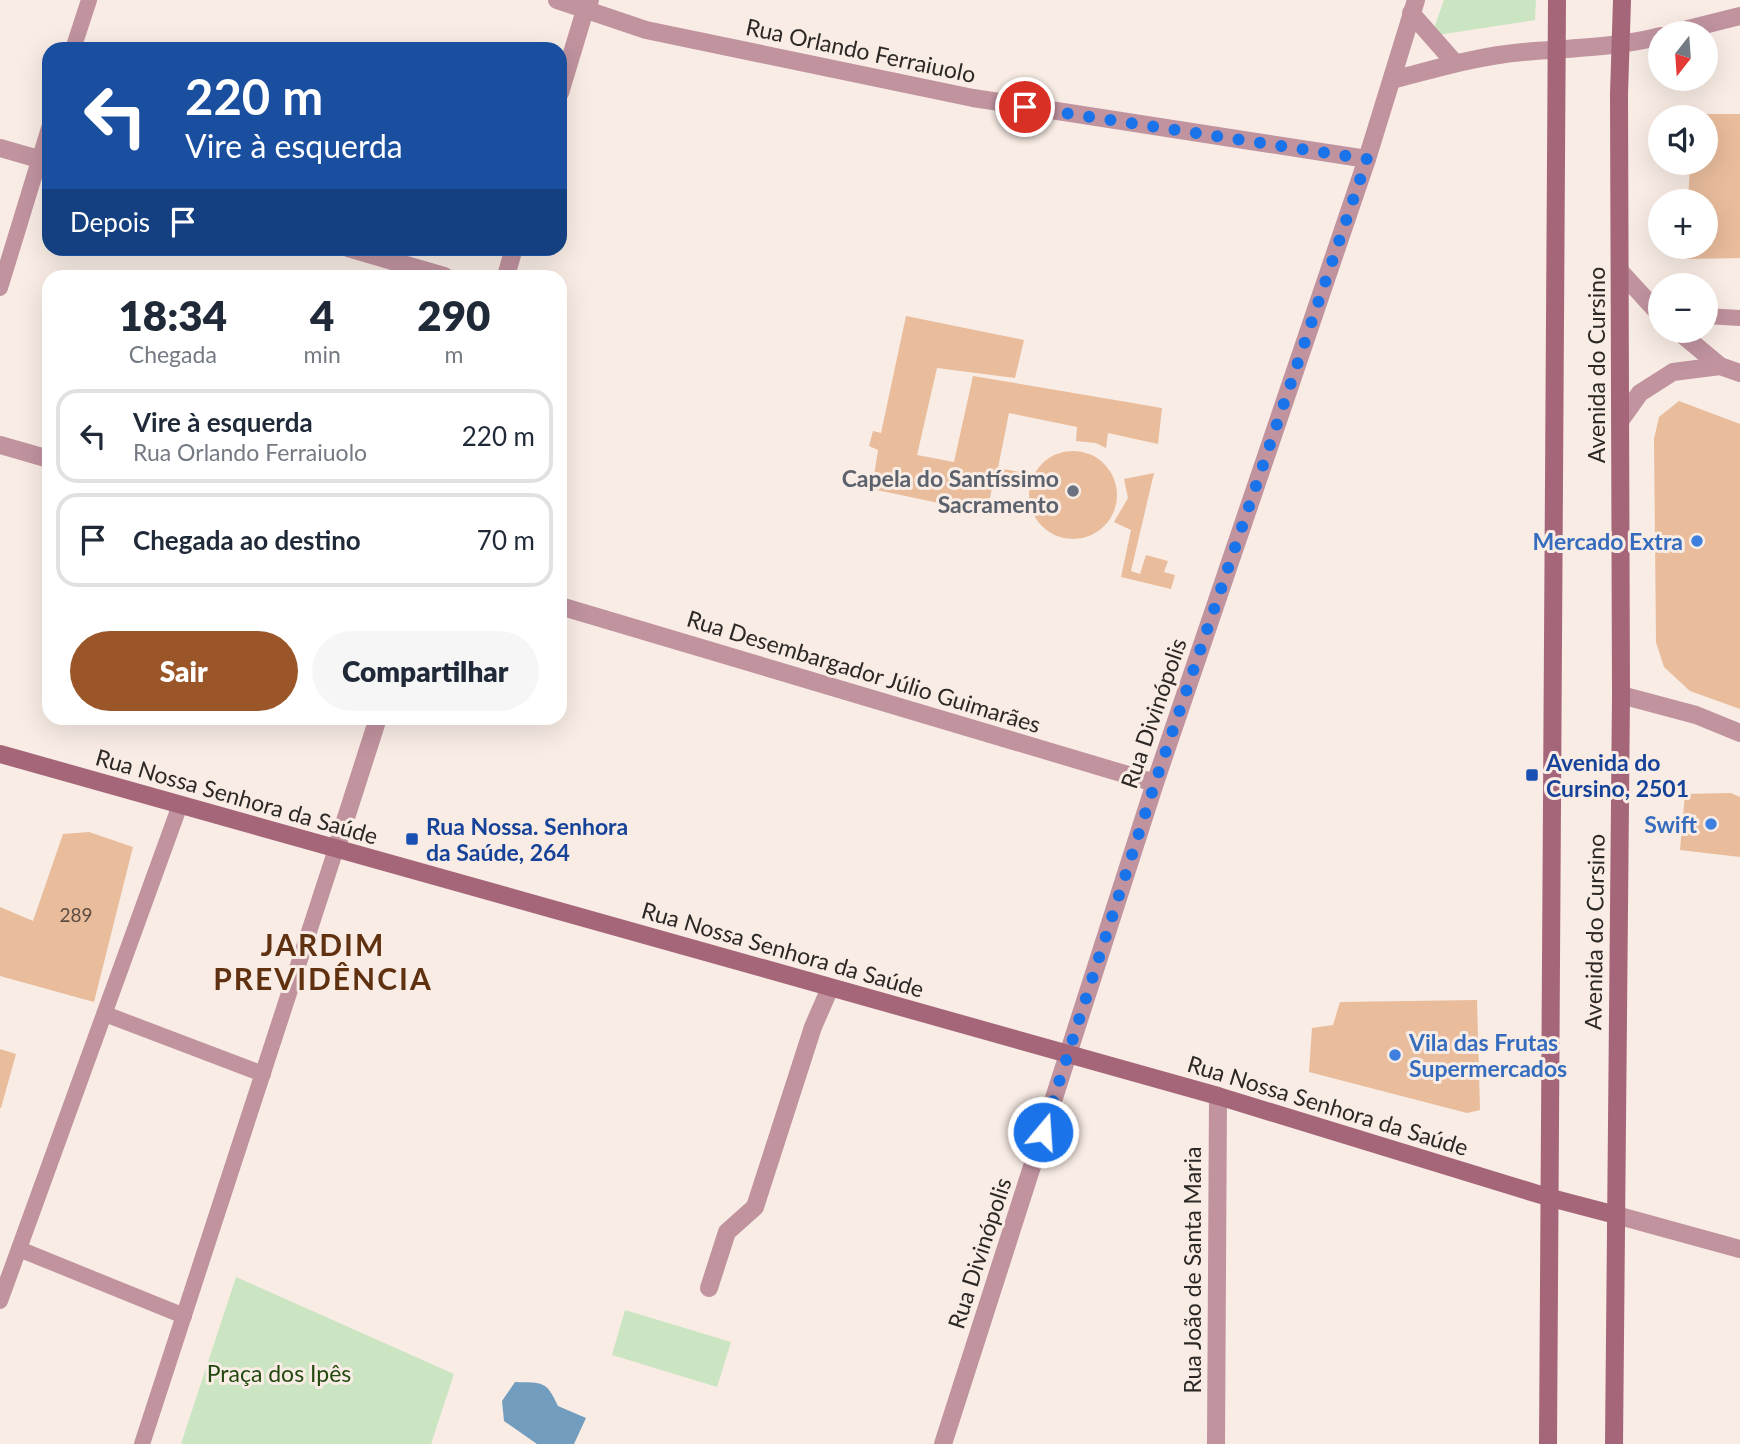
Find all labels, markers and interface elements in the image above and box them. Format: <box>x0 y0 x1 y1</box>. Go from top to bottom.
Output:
street label: Rua Orlando Ferraiuolo <box>744 12 978 88</box>
north arrow <box>1648 21 1718 91</box>
map controls <box>1648 21 1718 343</box>
text: 220 m <box>185 67 323 125</box>
icon: left <box>70 70 161 161</box>
pin <box>995 77 1055 137</box>
icon: arrive <box>1006 88 1044 126</box>
button: sound <box>1648 105 1718 175</box>
text: Vire à esquerda <box>185 126 403 165</box>
button: + <box>1648 189 1718 259</box>
icon: arrive <box>164 203 202 241</box>
text: Depois <box>70 206 150 238</box>
street label: Avenida do Cursino <box>1582 267 1610 463</box>
button: − <box>1648 273 1718 343</box>
text: 18:34 <box>119 290 227 340</box>
text: 4 <box>310 290 334 340</box>
text: 290 <box>417 290 490 340</box>
text: Chegada <box>129 340 217 368</box>
text: min <box>304 340 341 368</box>
text: m <box>444 340 463 368</box>
text: Vire à esquerda <box>133 406 313 438</box>
icon: left <box>74 417 112 455</box>
text: 220 m <box>462 420 535 452</box>
text: Rua Orlando Ferraiuolo <box>133 438 367 466</box>
place label: Capela do Santíssimo Sacramento <box>842 464 1059 518</box>
marker: Capela do Santíssimo Sacramento <box>1065 483 1081 499</box>
icon: arrive <box>74 521 112 559</box>
text: Chegada ao destino <box>133 524 361 556</box>
text: 70 m <box>477 524 535 556</box>
place label: Mercado Extra <box>1533 527 1683 555</box>
marker: Mercado Extra <box>1689 533 1705 549</box>
street label: Rua Desembargador Júlio Guimarães <box>684 604 1044 738</box>
button: Sair <box>70 631 298 711</box>
button: Compartilhar <box>312 631 539 711</box>
street label: Rua Divinópolis <box>1114 634 1192 792</box>
street label: Rua Nossa Senhora da Saúde <box>93 742 381 850</box>
place label: Avenida do Cursino, 2501 <box>1545 748 1689 802</box>
marker: Avenida do Cursino, 2501 <box>1524 767 1540 783</box>
place label: Swift <box>1644 810 1698 838</box>
place label: Rua Nossa. Senhora da Saúde, 264 <box>426 812 628 866</box>
marker: Swift <box>1703 816 1719 832</box>
marker: Rua Nossa. Senhora da Saúde, 264 <box>404 831 420 847</box>
street label: Avenida do Cursino <box>1578 834 1610 1030</box>
street label: Rua Nossa Senhora da Saúde <box>639 895 927 1003</box>
house number: 289 <box>59 903 93 926</box>
district label: JARDIM PREVIDÊNCIA <box>213 926 433 996</box>
place label: Vila das Frutas Supermercados <box>1408 1028 1567 1082</box>
marker: Vila das Frutas Supermercados <box>1387 1047 1403 1063</box>
street label: Rua Nossa Senhora da Saúde <box>1184 1049 1472 1161</box>
position arrow <box>1006 1095 1080 1169</box>
street label: Rua João de Santa Maria <box>1178 1147 1206 1393</box>
street label: Rua Divinópolis <box>941 1174 1017 1332</box>
park label: Praça dos Ipês <box>207 1359 351 1387</box>

